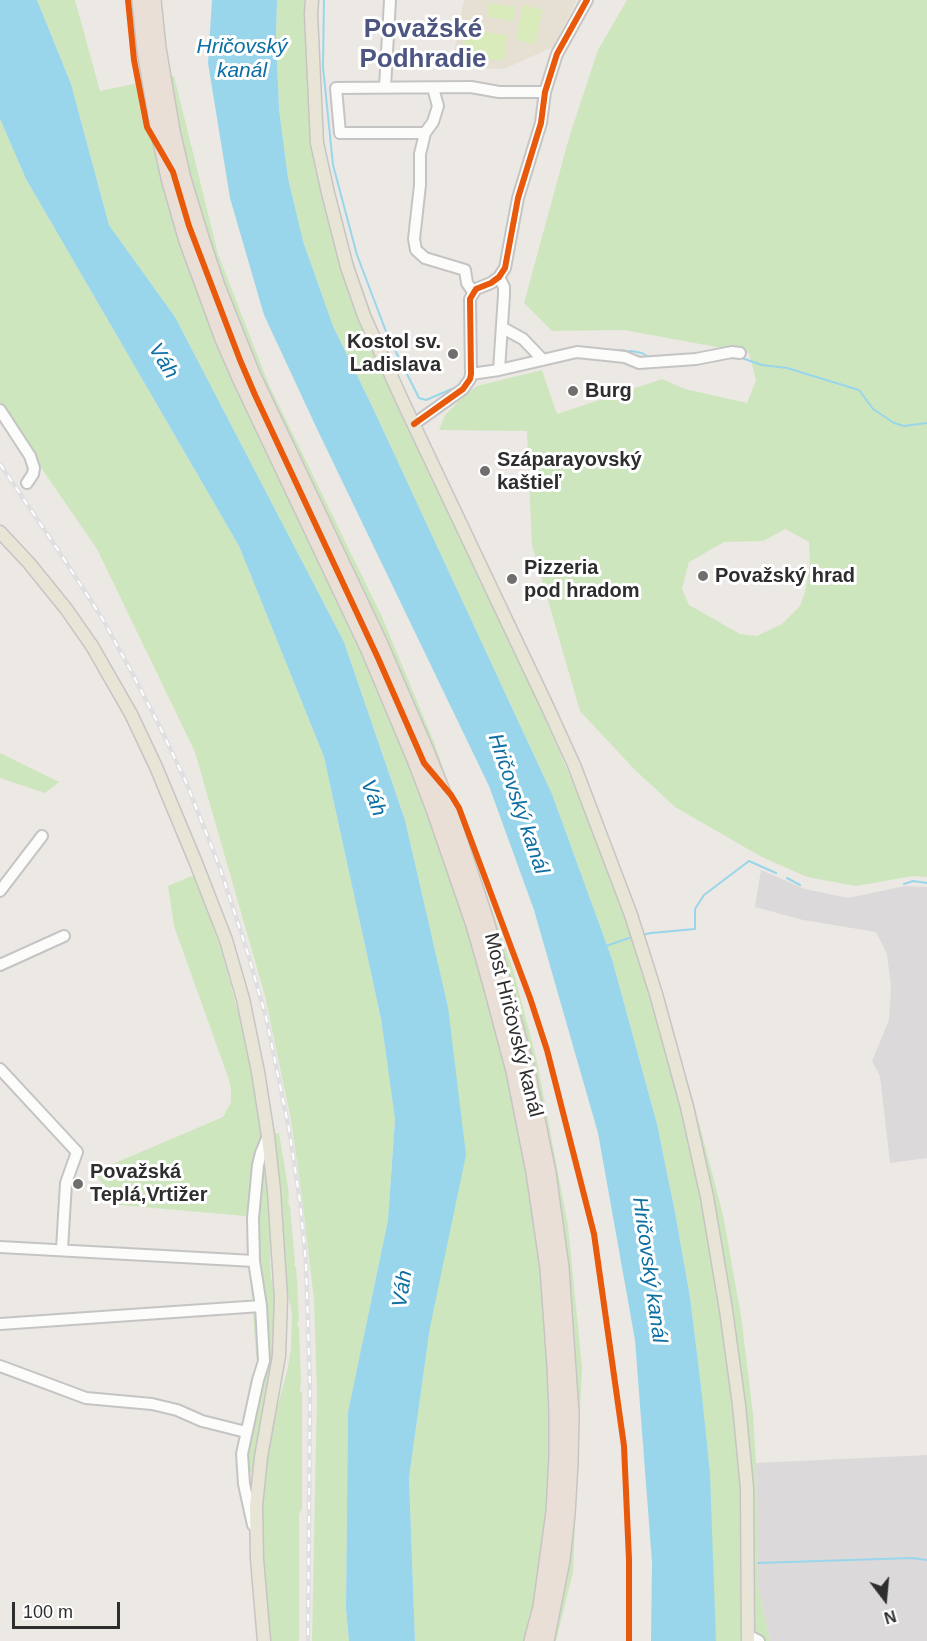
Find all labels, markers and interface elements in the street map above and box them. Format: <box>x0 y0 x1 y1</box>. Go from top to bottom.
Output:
district label: Považské Podhradie <box>359 14 487 76</box>
water label: Hričovský kanál <box>196 34 288 84</box>
place label: Kostol sv. Ladislava <box>347 330 441 377</box>
water label: Váh <box>142 338 184 384</box>
marker: Kostol sv. Ladislava <box>446 347 460 361</box>
place label: Burg <box>585 379 632 403</box>
marker: Burg <box>566 384 580 398</box>
place label: Száparayovský kaštieľ <box>497 448 642 495</box>
marker: Száparayovský kaštieľ <box>478 464 492 478</box>
place label: Pizzeria pod hradom <box>524 556 640 603</box>
place label: Považský hrad <box>715 564 855 588</box>
marker: Považský hrad <box>696 569 710 583</box>
marker: Pizzeria pod hradom <box>505 572 519 586</box>
water label: Hričovský kanál <box>482 730 554 878</box>
water label: Váh <box>355 776 391 820</box>
street label: Most Hričovský kanál <box>479 930 547 1120</box>
place label: Považská Teplá,Vrtižer <box>90 1160 207 1207</box>
marker: Považská Teplá,Vrtižer <box>71 1177 85 1191</box>
water label: Hričovský kanál <box>626 1195 672 1345</box>
water label: Váh <box>388 1269 418 1309</box>
north arrow <box>855 1569 915 1629</box>
scale bar <box>15 1590 123 1628</box>
text: 100 m <box>23 1602 73 1622</box>
text: N <box>882 1607 898 1627</box>

